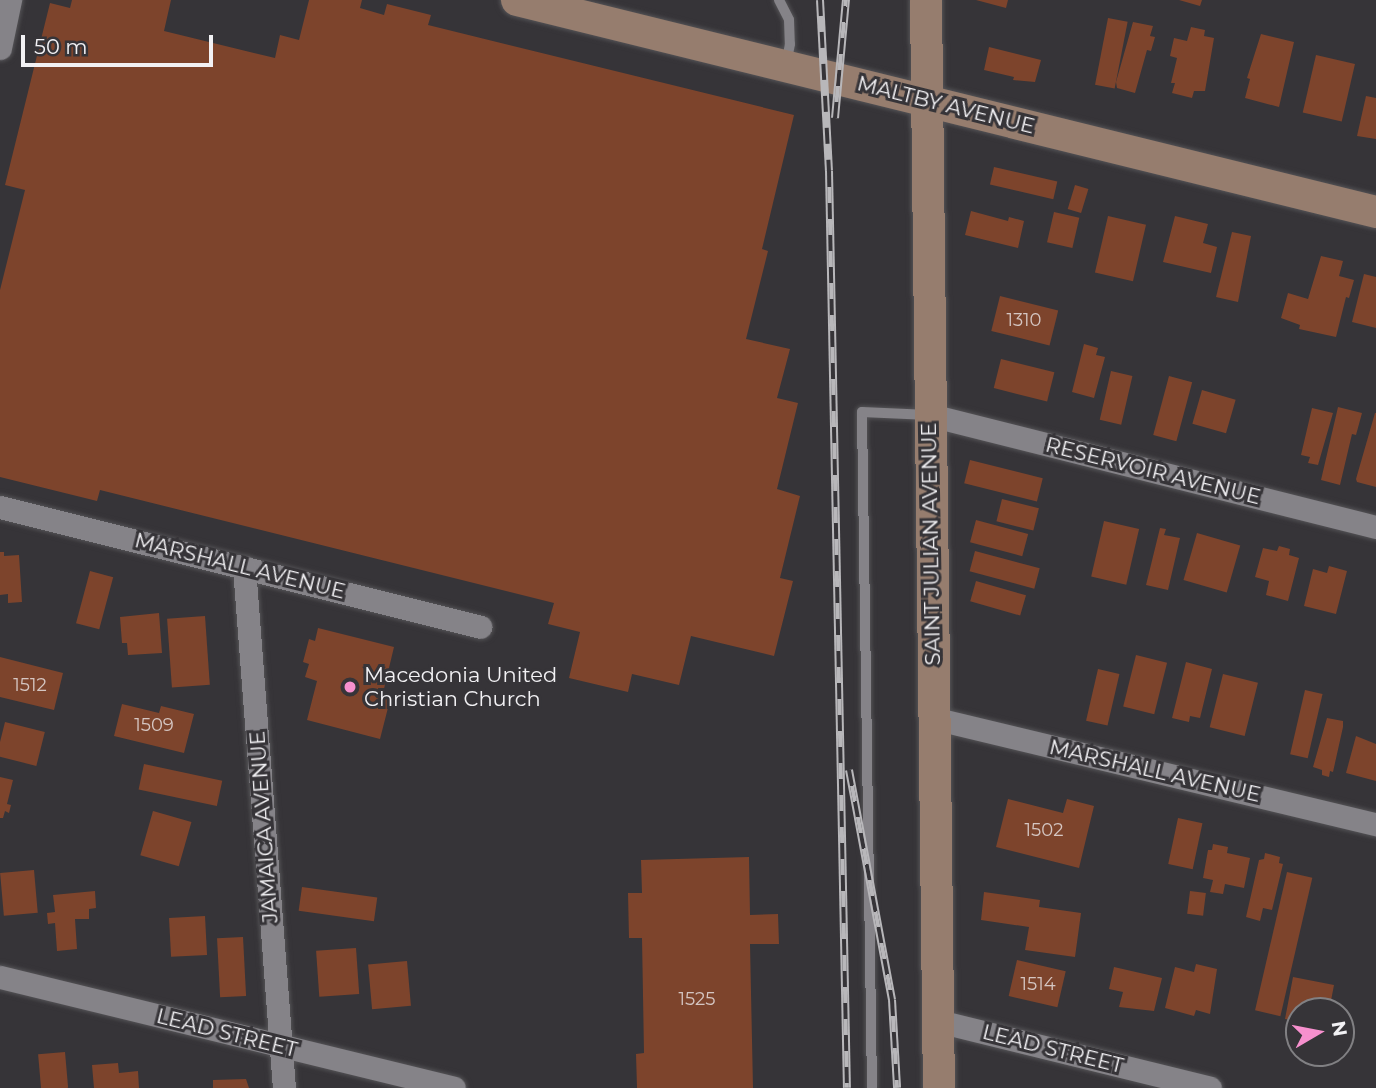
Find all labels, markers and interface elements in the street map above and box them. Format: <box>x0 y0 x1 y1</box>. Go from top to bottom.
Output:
scale bar <box>24 21 217 65</box>
text: 50 m <box>34 34 88 59</box>
street label: MALTBY AVENUE <box>855 71 1037 139</box>
house number: 1310 <box>1006 309 1042 331</box>
street label: SAINT JULIAN AVENUE <box>916 422 946 666</box>
street label: RESERVOIR AVENUE <box>1043 432 1263 510</box>
street label: MARSHALL AVENUE <box>132 528 348 604</box>
place label: Macedonia United Christian Church <box>364 662 557 712</box>
house number: 1512 <box>13 674 47 696</box>
marker: Macedonia United Christian Church <box>342 679 358 695</box>
house number: 1509 <box>134 714 174 736</box>
street label: JAMAICA AVENUE <box>245 730 283 924</box>
street label: MARSHALL AVENUE <box>1047 734 1263 808</box>
house number: 1502 <box>1025 819 1063 841</box>
house number: 1514 <box>1020 973 1056 995</box>
house number: 1525 <box>678 988 716 1010</box>
north arrow <box>1285 997 1355 1067</box>
street label: LEAD STREET <box>154 1003 300 1063</box>
street label: LEAD STREET <box>980 1019 1126 1079</box>
text: N <box>1327 1019 1352 1038</box>

